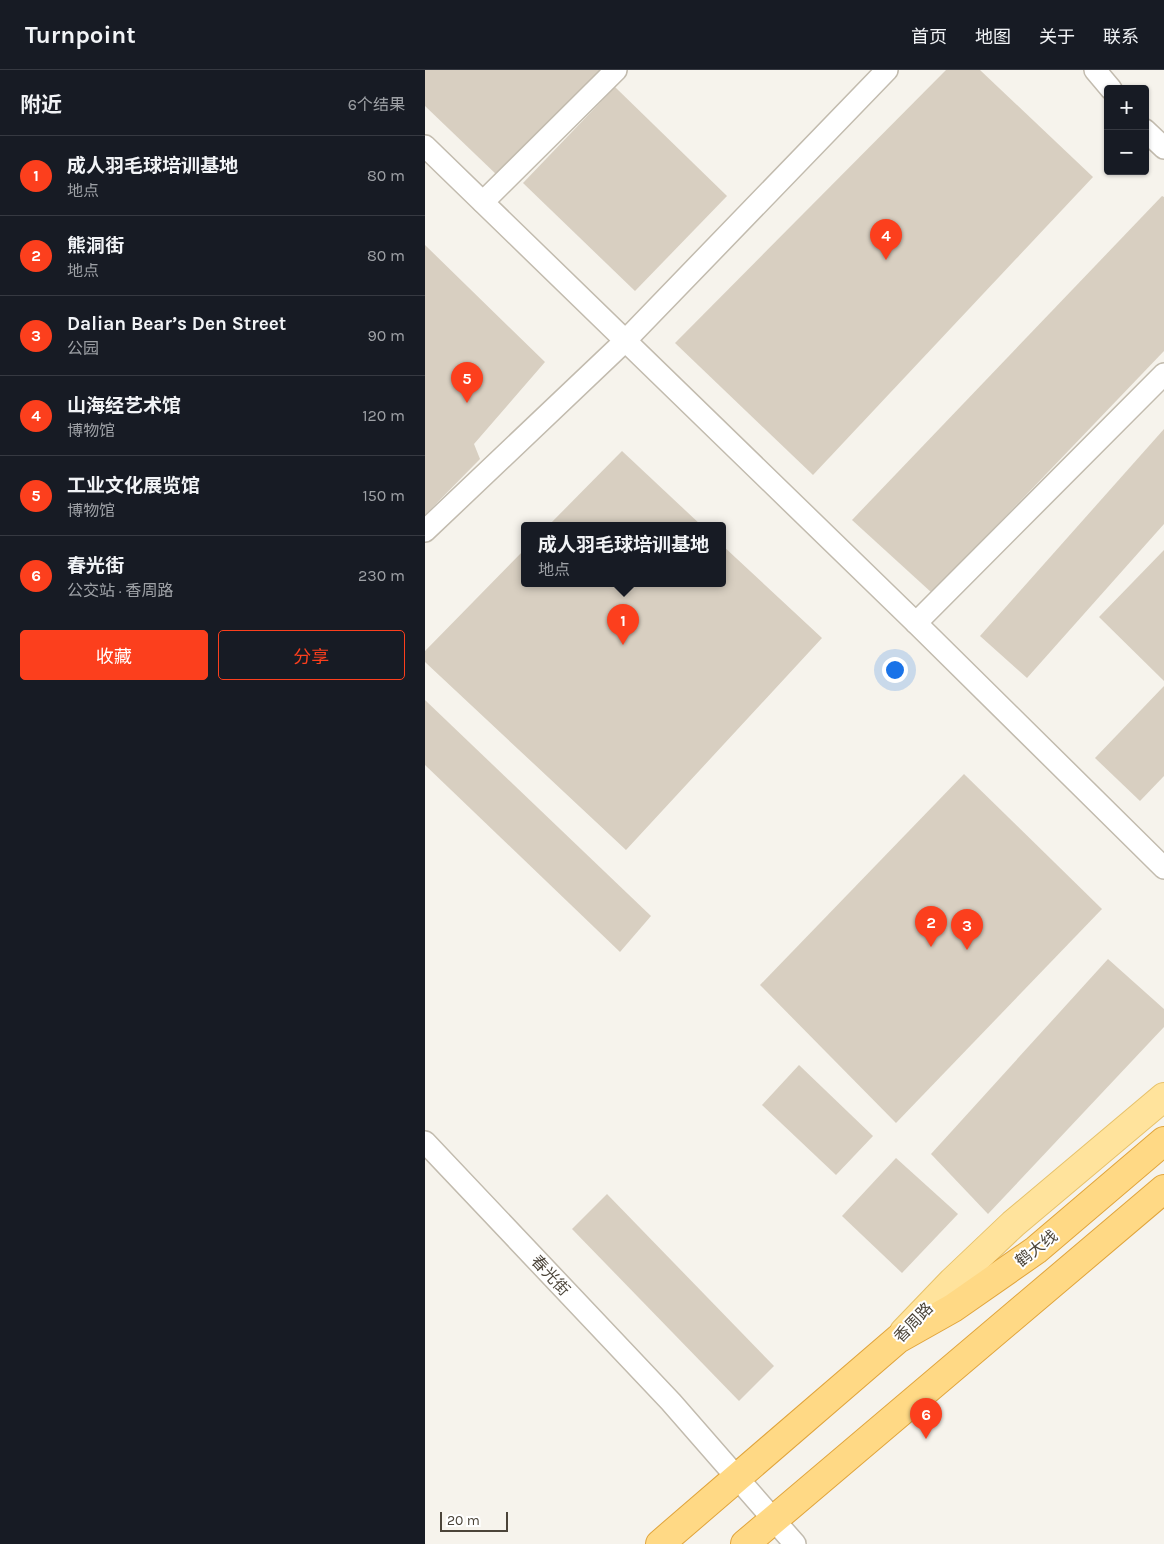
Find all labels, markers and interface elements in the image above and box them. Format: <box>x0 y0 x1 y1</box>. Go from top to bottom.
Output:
text: Turnpoint <box>25 21 136 49</box>
text: 首页 <box>911 26 947 48</box>
text: 地图 <box>975 26 1011 48</box>
text: 关于 <box>1039 26 1075 48</box>
text: 联系 <box>1103 26 1139 48</box>
map controls <box>1104 85 1149 175</box>
button: + <box>1104 85 1149 130</box>
text: 附近 <box>20 93 62 117</box>
text: 6个结果 <box>348 95 405 114</box>
button: − <box>1104 130 1149 175</box>
text: 成人羽毛球培训基地 <box>67 155 238 177</box>
text: 1 <box>33 166 39 185</box>
text: 80 m <box>367 166 405 185</box>
text: 地点 <box>67 181 99 200</box>
pin: 4 <box>870 219 902 260</box>
text: 熊洞街 <box>67 235 124 257</box>
text: 2 <box>31 246 41 265</box>
text: 80 m <box>367 246 405 265</box>
text: 地点 <box>67 261 99 280</box>
text: Dalian Bear’s Den Street <box>67 313 286 335</box>
text: 3 <box>31 326 41 345</box>
text: 90 m <box>367 326 405 345</box>
text: 公园 <box>67 339 99 358</box>
pin: 5 <box>451 362 483 403</box>
text: 山海经艺术馆 <box>67 395 181 417</box>
text: 4 <box>31 406 41 425</box>
text: 120 m <box>362 406 405 425</box>
text: 博物馆 <box>67 421 115 440</box>
text: 工业文化展览馆 <box>67 475 200 497</box>
text: 5 <box>31 486 41 505</box>
text: 150 m <box>362 486 405 505</box>
text: 博物馆 <box>67 501 115 520</box>
popup <box>521 522 726 587</box>
text: 成人羽毛球培训基地 <box>538 534 709 556</box>
text: 春光街 <box>67 555 124 577</box>
text: 地点 <box>538 560 570 579</box>
text: 6 <box>31 566 41 585</box>
text: 230 m <box>358 566 405 585</box>
text: 公交站 · 香周路 <box>67 581 173 600</box>
pin: 1 <box>607 604 639 645</box>
button: 收藏 <box>20 630 208 680</box>
button: 分享 <box>218 630 405 680</box>
your location <box>882 657 908 683</box>
pin: 2 <box>915 906 947 947</box>
pin: 3 <box>951 909 983 950</box>
street label: 鹤大线 <box>1012 1226 1061 1271</box>
street label: 春光街 <box>527 1251 574 1299</box>
street label: 香周路 <box>890 1298 937 1346</box>
pin: 6 <box>910 1398 942 1439</box>
scale bar <box>440 1509 507 1532</box>
text: 20 m <box>447 1512 480 1529</box>

